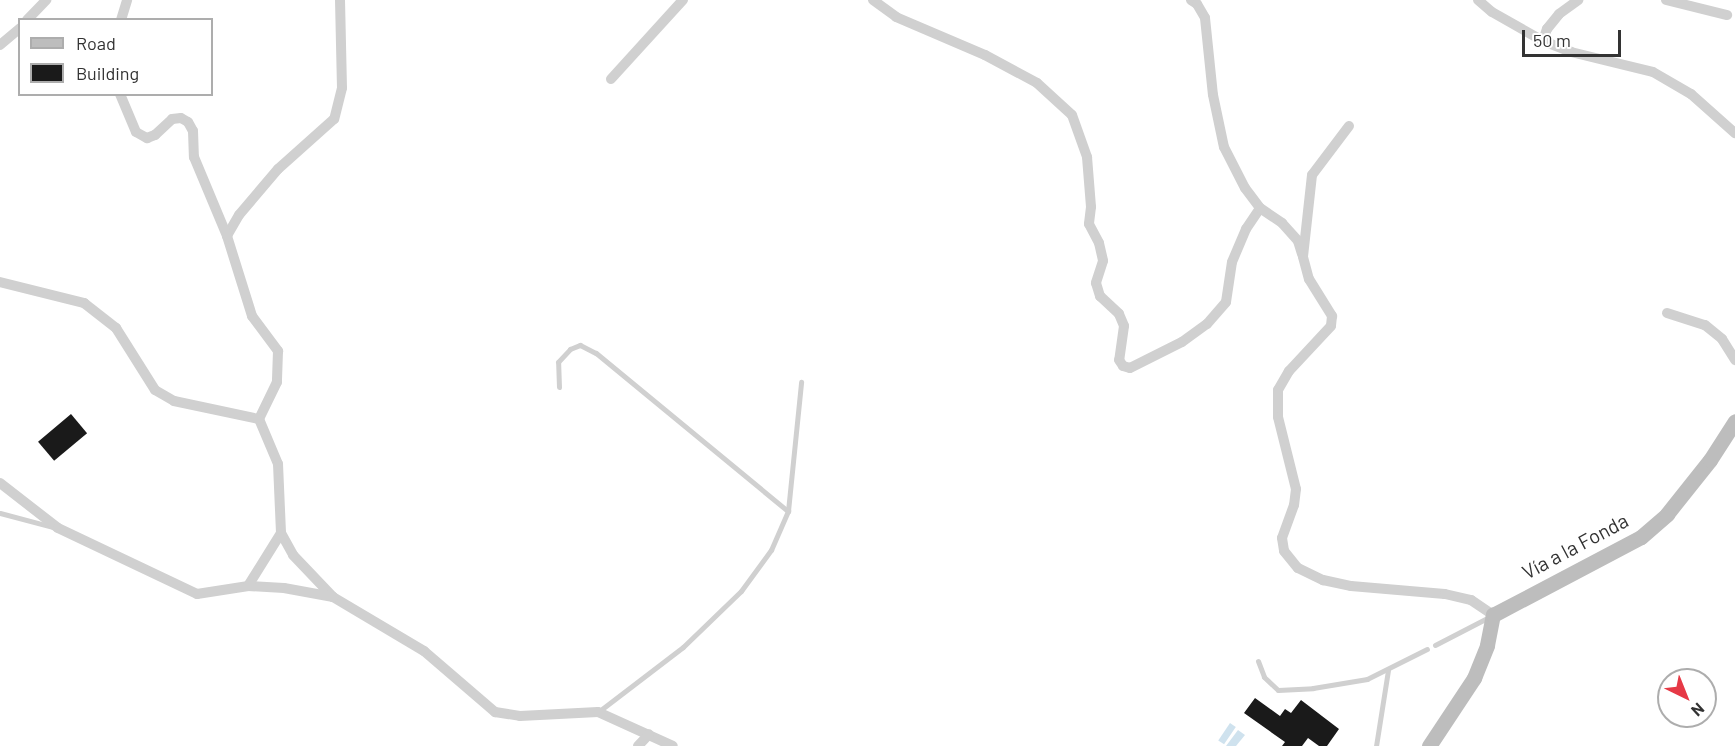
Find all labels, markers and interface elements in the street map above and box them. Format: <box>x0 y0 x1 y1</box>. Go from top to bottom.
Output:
legend <box>18 18 213 96</box>
scale bar <box>1525 18 1624 56</box>
text: 50 m <box>1533 29 1571 51</box>
text: Road <box>76 32 116 54</box>
text: Building <box>76 62 139 84</box>
street label: Vía a la Fonda <box>1518 508 1632 584</box>
north arrow <box>1657 668 1717 728</box>
text: N <box>1688 699 1709 721</box>

